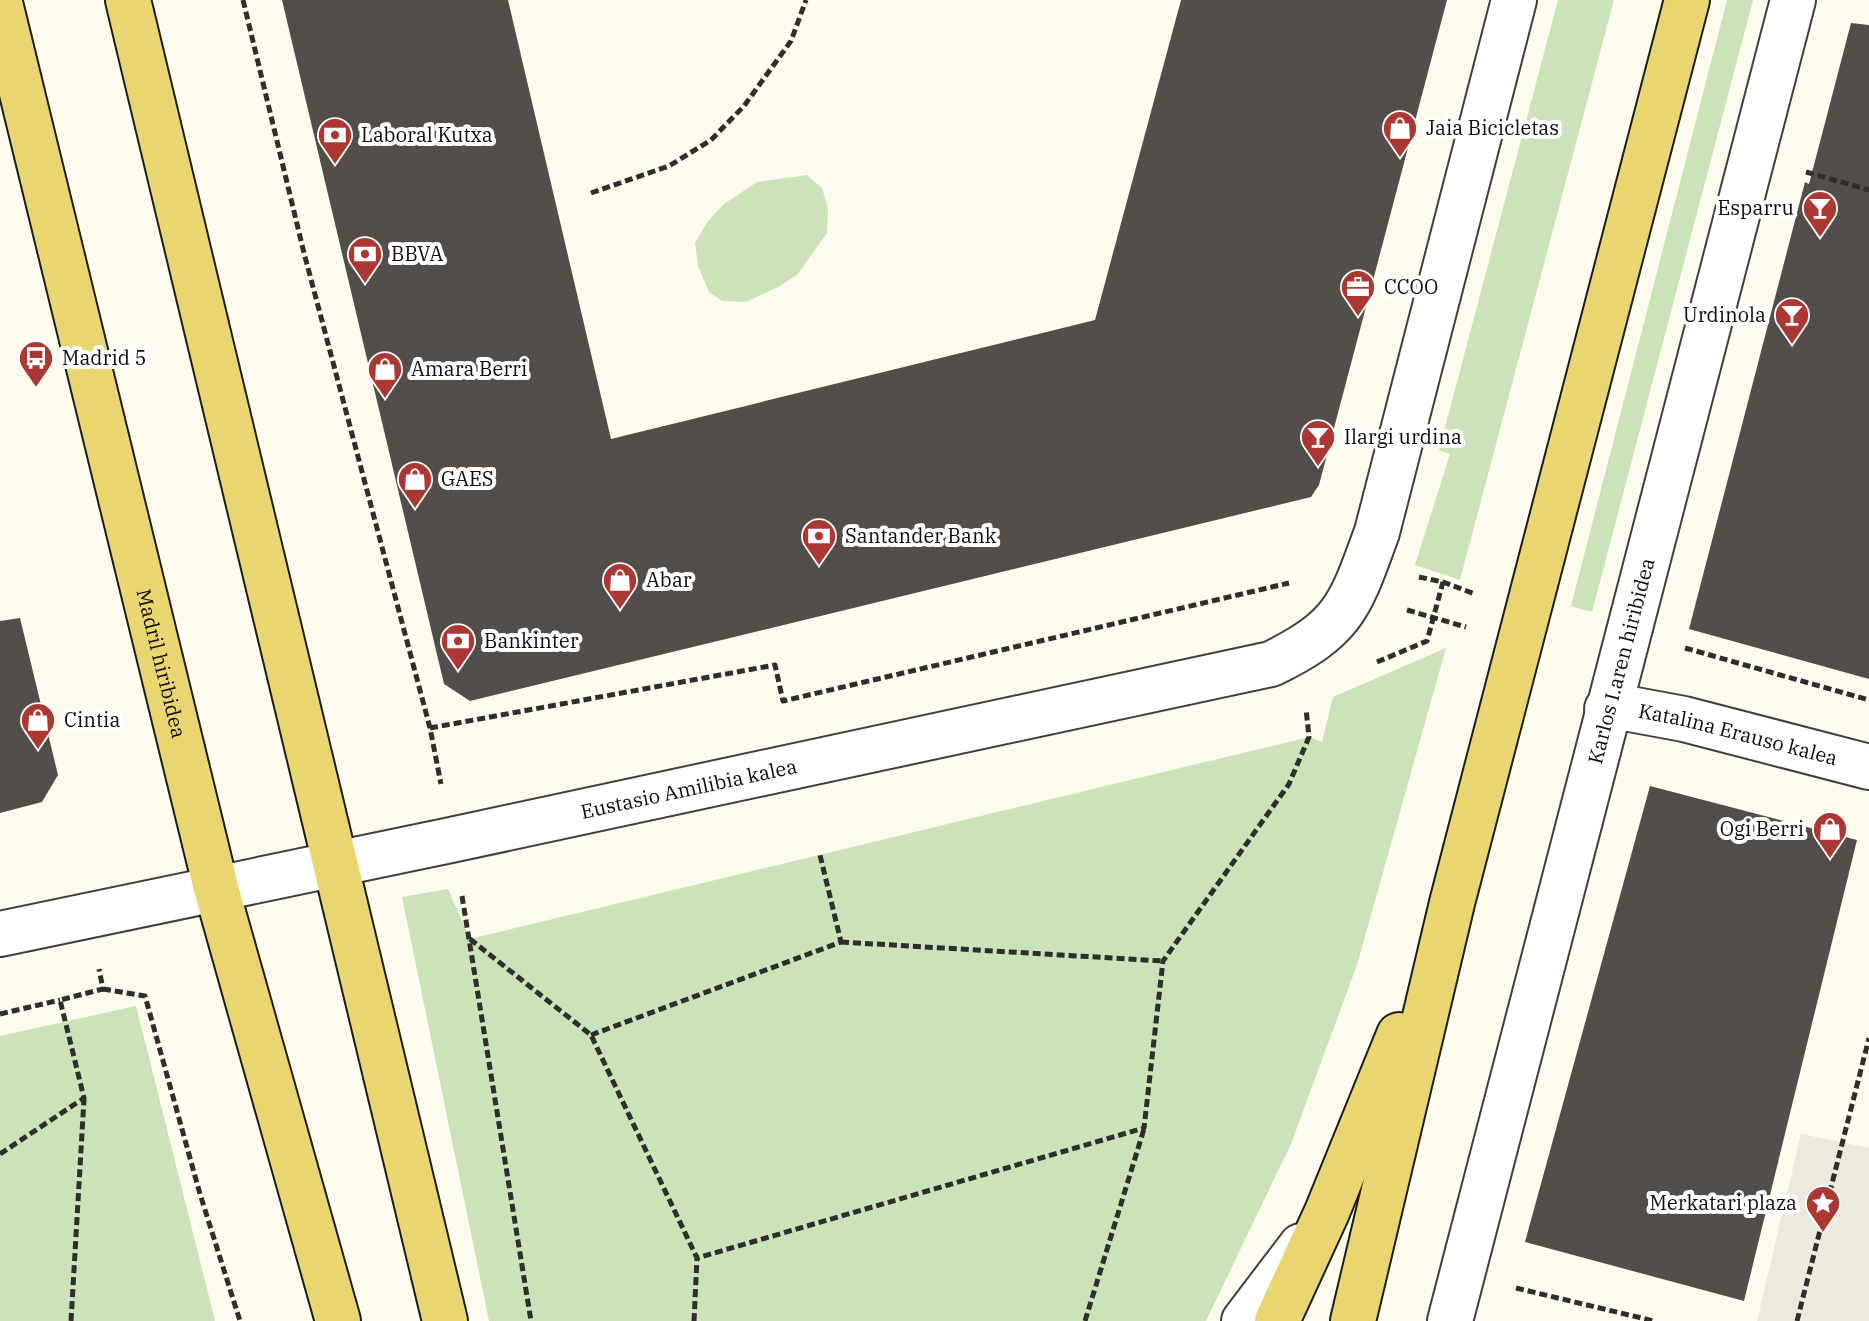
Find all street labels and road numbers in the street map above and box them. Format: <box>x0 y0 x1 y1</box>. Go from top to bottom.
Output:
street label: Karlos I.aren hiribidea <box>1581 555 1661 767</box>
street label: Madril hiribidea <box>131 586 193 741</box>
street label: Katalina Erauso kalea <box>1636 697 1841 771</box>
street label: Eustasio Amilibia kalea <box>578 752 800 825</box>

